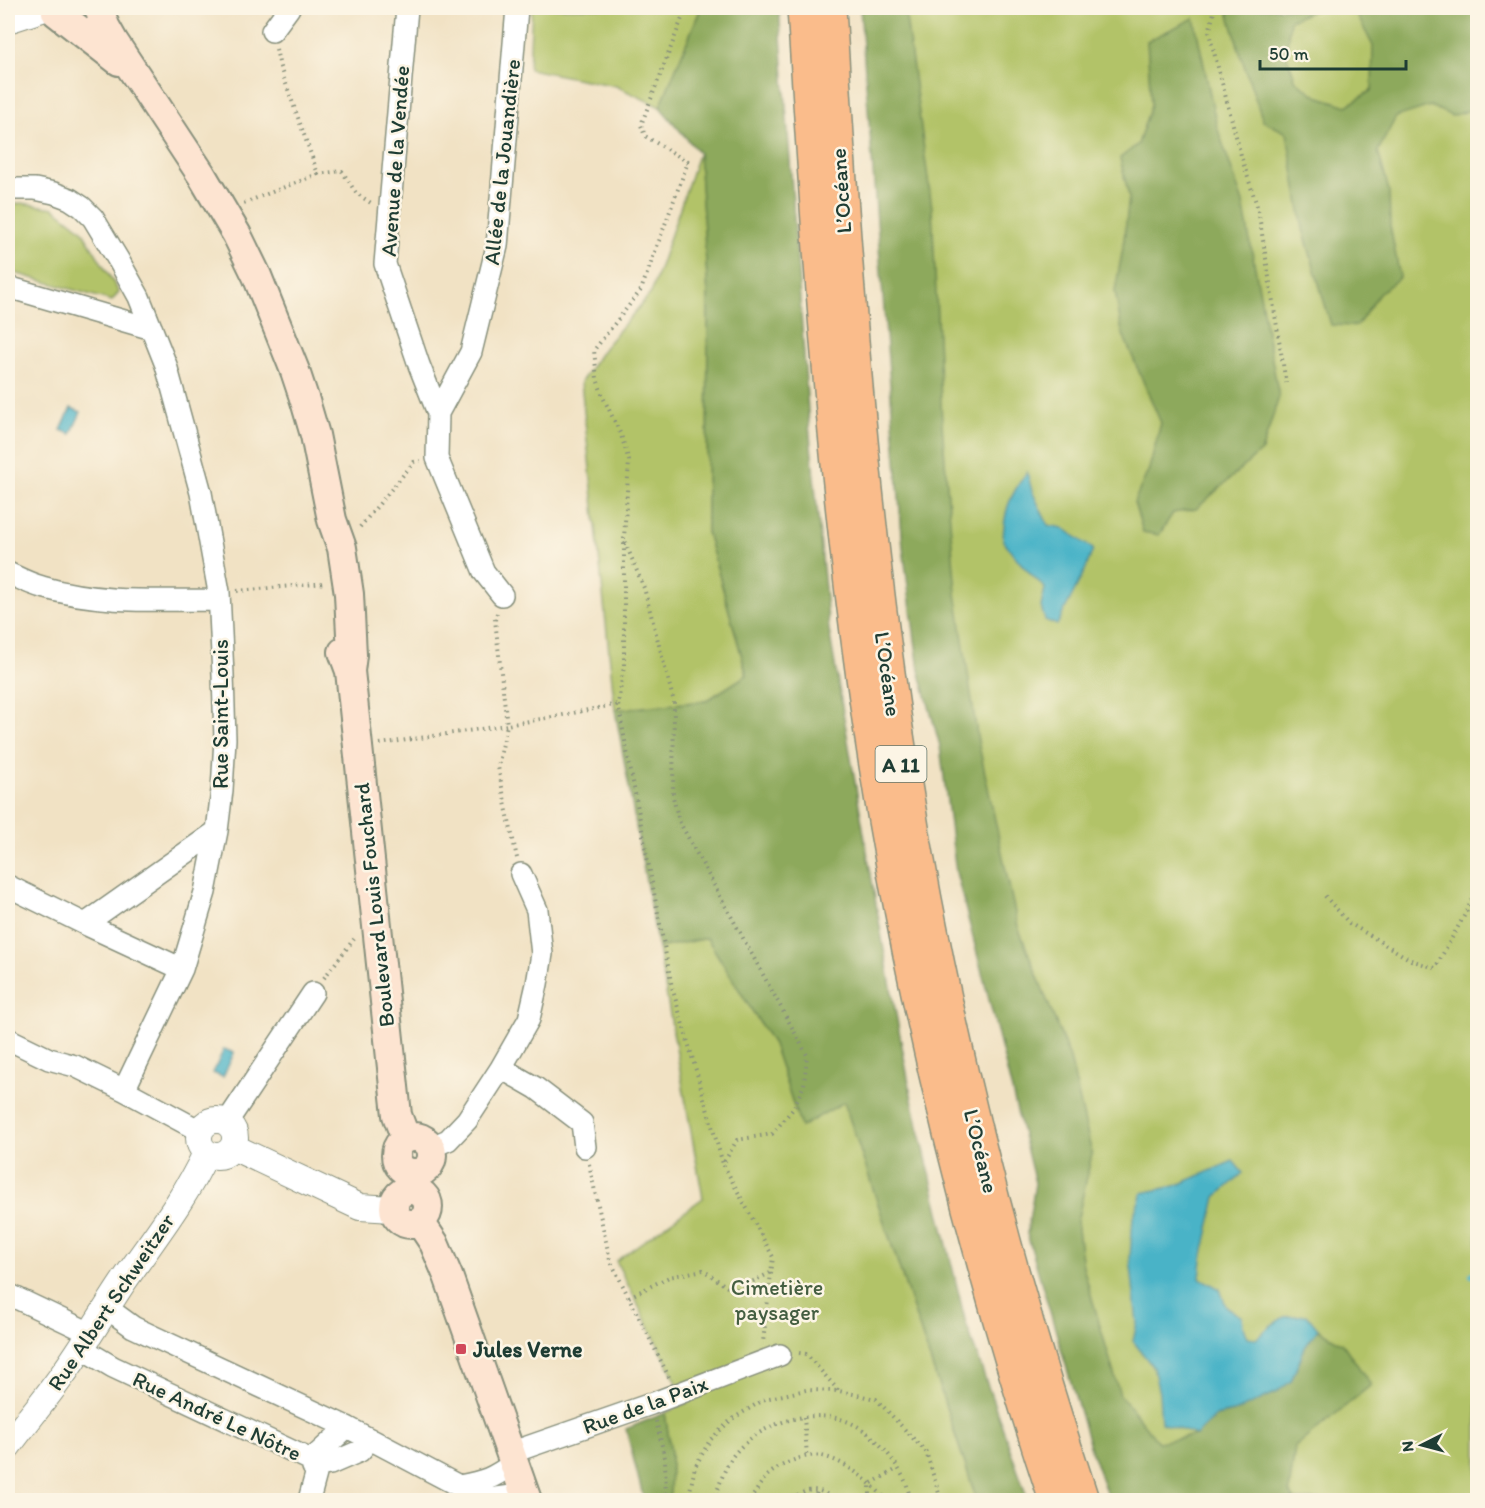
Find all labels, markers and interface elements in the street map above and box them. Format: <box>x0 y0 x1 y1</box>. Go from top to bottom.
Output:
scale bar <box>1260 33 1406 71</box>
text: 50 m <box>1269 43 1309 65</box>
street label: Allée de la Jouandière <box>478 58 526 266</box>
street label: Avenue de la Vendée <box>375 65 415 257</box>
street label: L’Océane <box>825 147 857 235</box>
street label: L’Océane <box>869 630 907 718</box>
street label: Rue Saint-Louis <box>207 639 234 789</box>
road number: A 11 <box>876 746 926 782</box>
street label: Boulevard Louis Fouchard <box>348 782 400 1028</box>
street label: L’Océane <box>958 1106 1004 1196</box>
street label: Rue Albert Schweitzer <box>42 1208 181 1396</box>
park label: Cimetière paysager <box>731 1274 823 1326</box>
place label: Jules Verne <box>472 1336 582 1363</box>
marker: Jules Verne <box>454 1342 468 1356</box>
street label: Rue André Le Nôtre <box>128 1365 306 1467</box>
street label: Rue de la Paix <box>579 1370 711 1440</box>
north arrow <box>1392 1415 1452 1475</box>
text: N <box>1398 1440 1418 1453</box>

